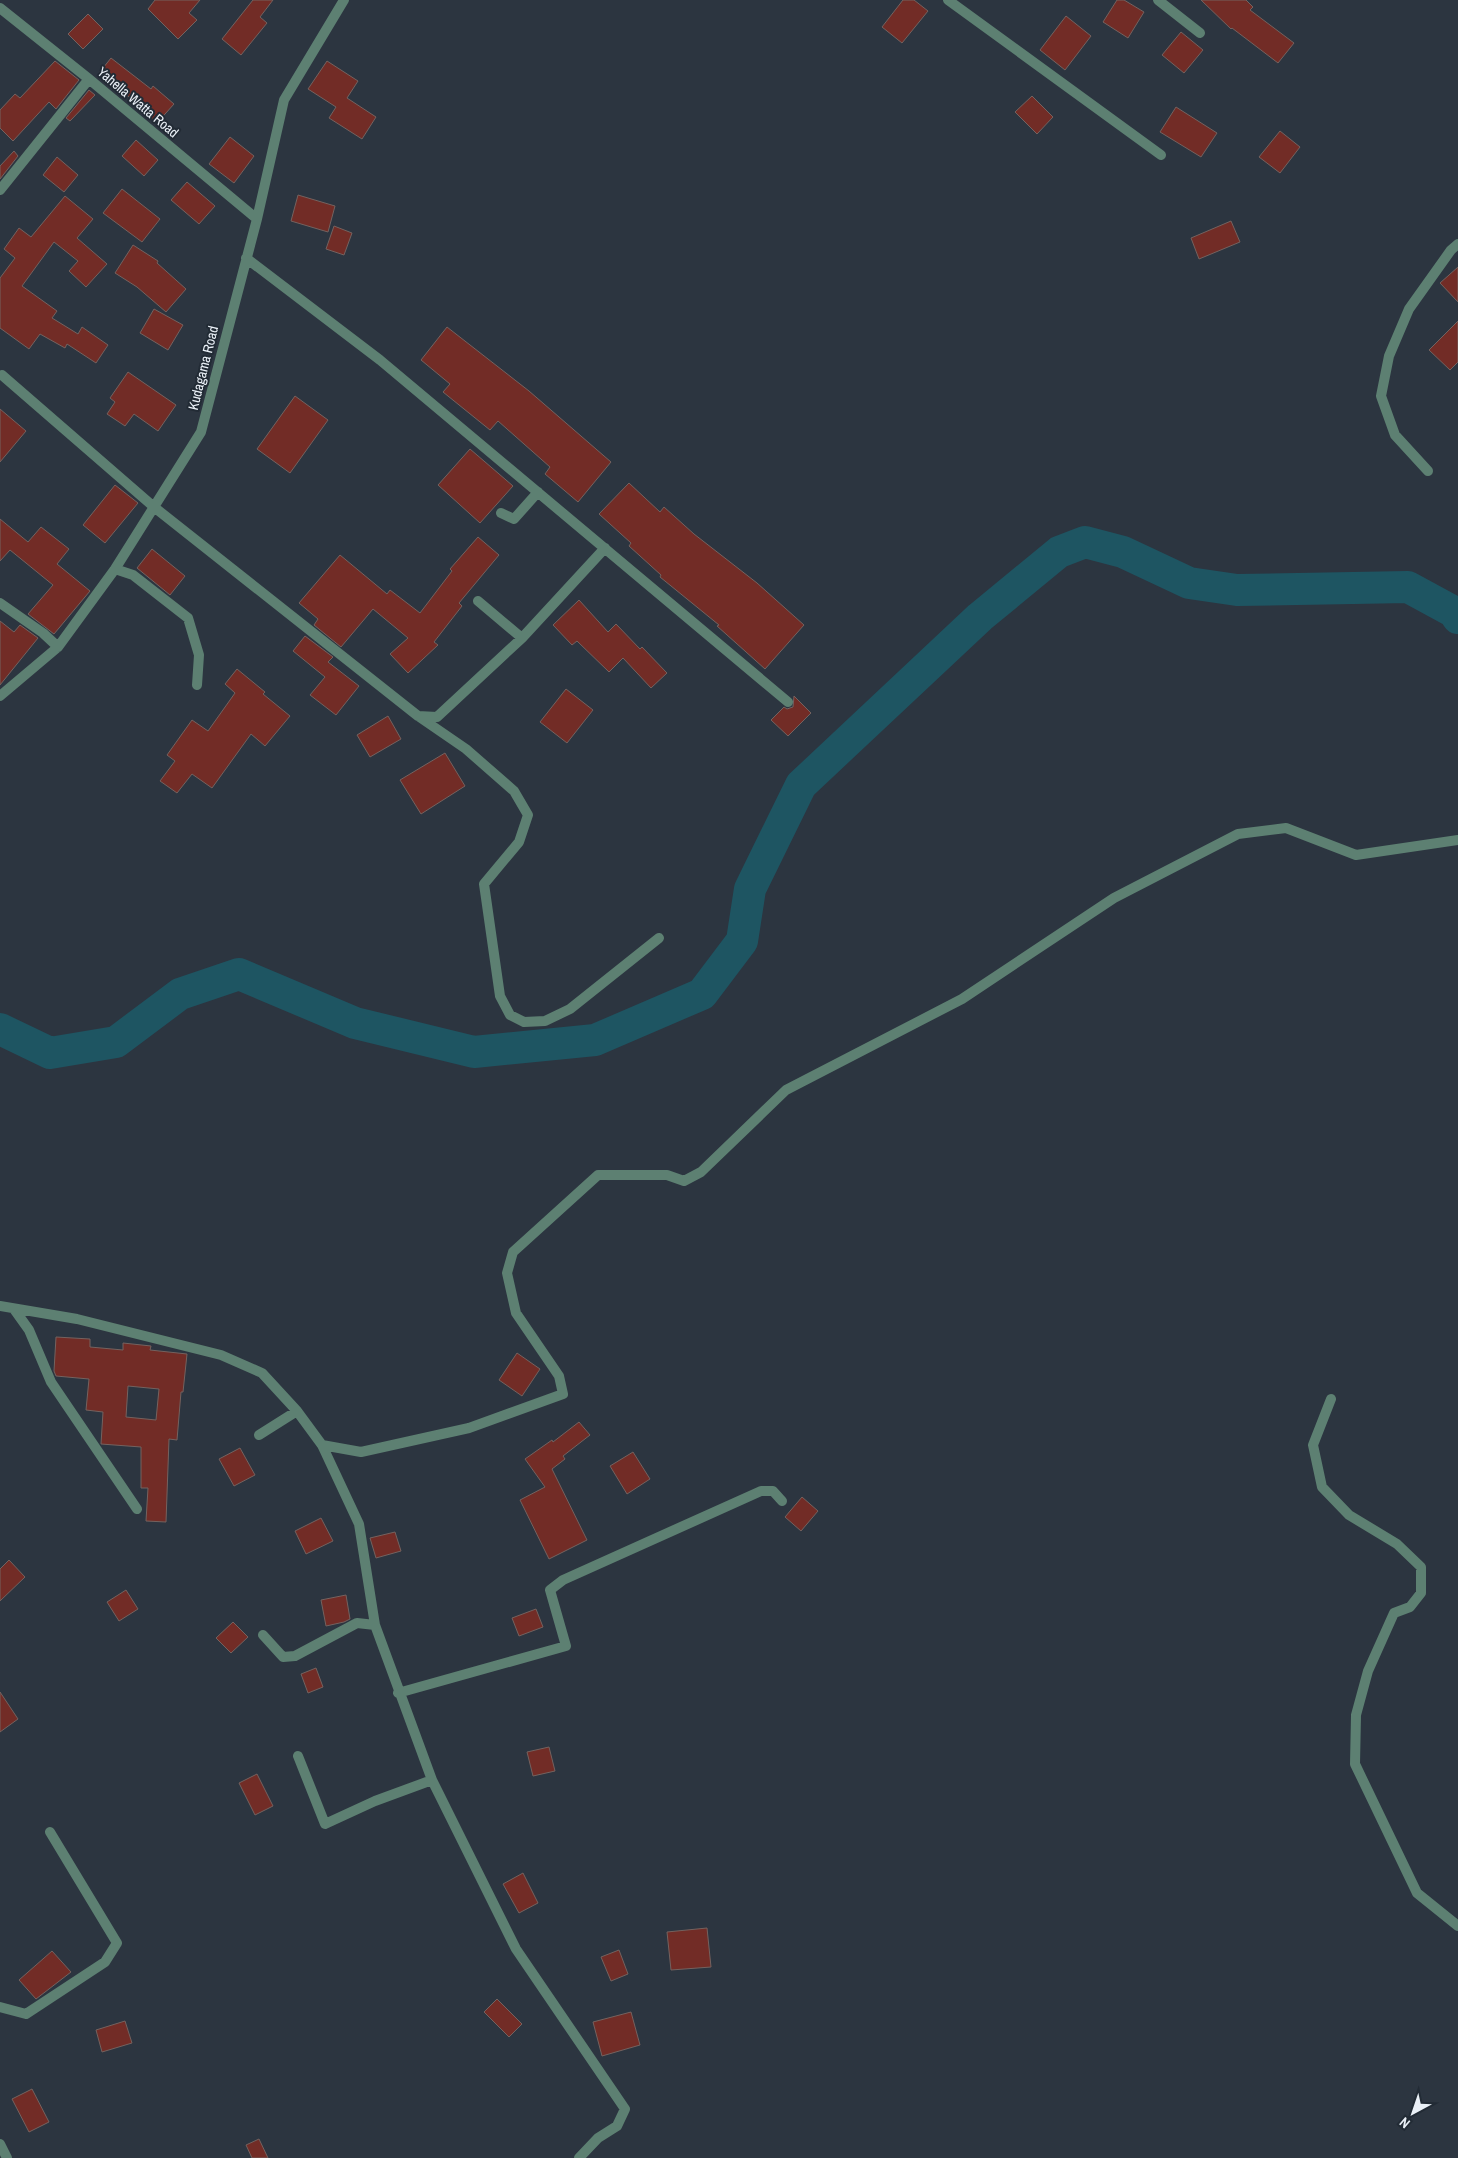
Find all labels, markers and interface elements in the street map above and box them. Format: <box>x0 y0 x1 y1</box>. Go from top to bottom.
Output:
street label: Yahella Watta Road <box>94 63 182 141</box>
street label: Kudagama Road <box>184 324 222 412</box>
north arrow <box>1388 2088 1438 2138</box>
text: N <box>1396 2113 1414 2133</box>

